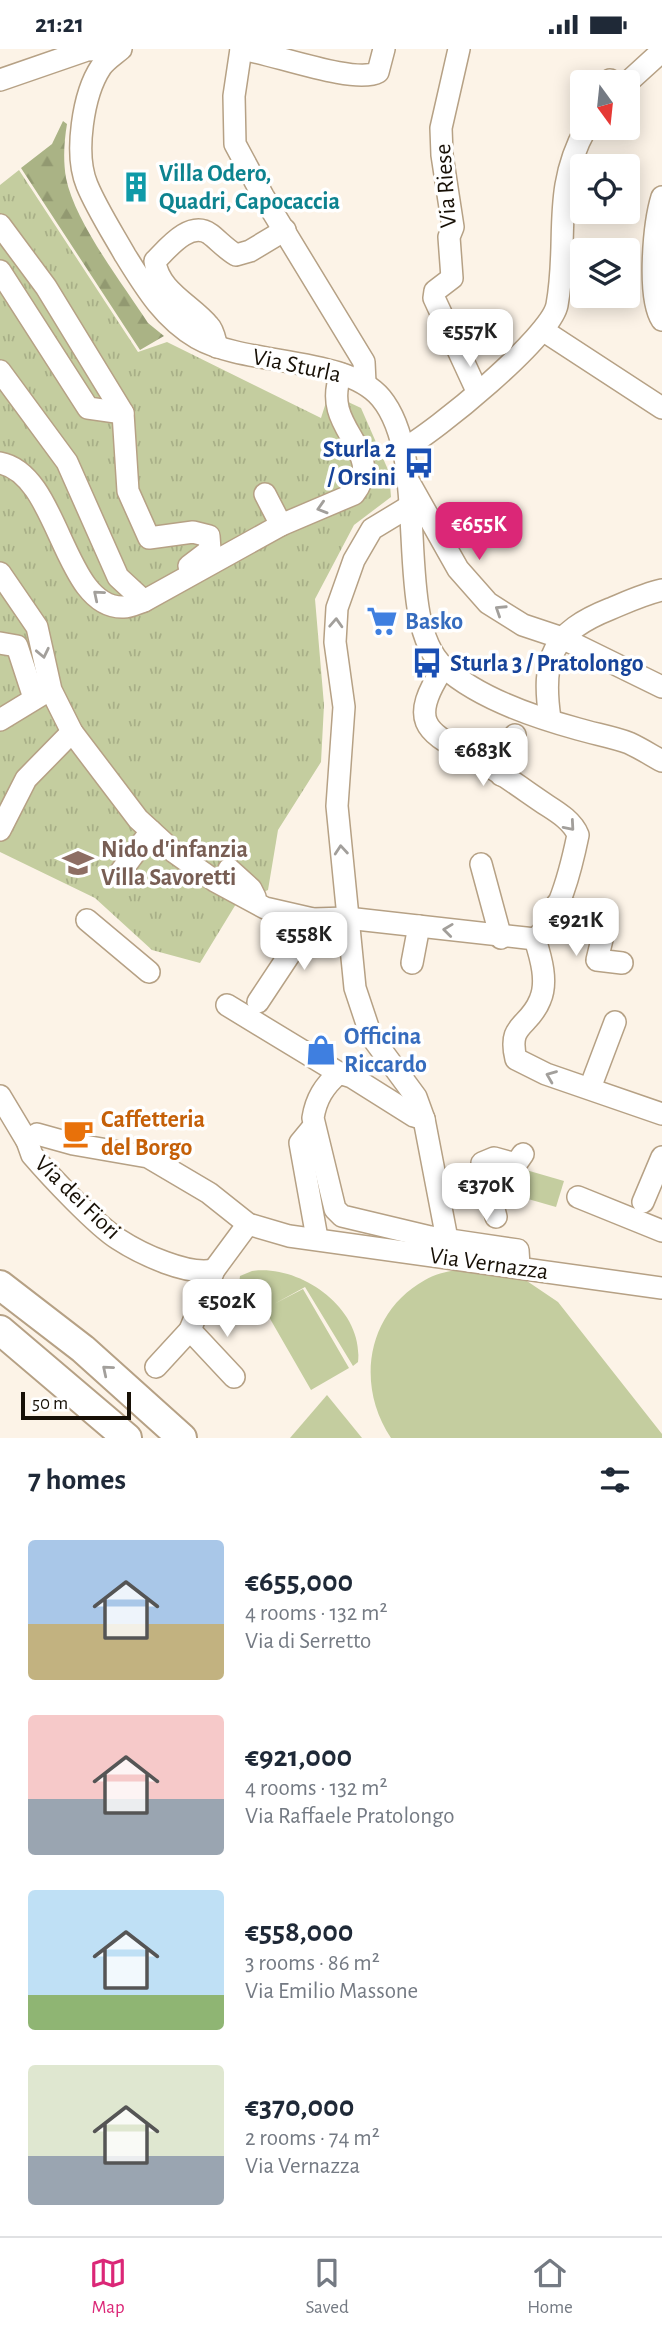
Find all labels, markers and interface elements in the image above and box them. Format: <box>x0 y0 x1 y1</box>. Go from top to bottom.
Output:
text: 21:21 <box>35 11 84 37</box>
north arrow <box>570 70 640 140</box>
map controls <box>570 70 640 308</box>
street label: Via Riese <box>431 143 461 229</box>
button: locate <box>570 154 640 224</box>
place label: Villa Odero, Quadri, Capocaccia <box>159 162 340 214</box>
building icon: Villa Odero, Quadri, Capocaccia <box>119 170 153 204</box>
button: layers <box>570 238 640 308</box>
pin: €557K <box>421 309 519 369</box>
text: €557K <box>443 320 497 343</box>
street label: Via Sturla <box>250 345 343 387</box>
place label: Sturla 2 / Orsini <box>323 438 396 490</box>
bus stop icon: Sturla 2 / Orsini <box>402 446 436 480</box>
one-way arrow <box>316 500 328 515</box>
pin: €655K <box>430 503 528 562</box>
text: €655K <box>451 513 507 536</box>
one-way arrow <box>93 590 106 603</box>
supermarket icon: Basko <box>365 604 399 638</box>
one-way arrow <box>495 606 508 619</box>
place label: Basko <box>405 610 463 634</box>
one-way arrow <box>328 618 343 629</box>
bus stop icon: Sturla 3 / Pratolongo <box>410 646 444 680</box>
one-way arrow <box>34 647 49 659</box>
place label: Sturla 3 / Pratolongo <box>450 652 644 676</box>
pin: €683K <box>434 729 532 788</box>
text: €683K <box>455 739 511 762</box>
one-way arrow <box>562 818 574 831</box>
place label: Nido d'infanzia Villa Savoretti <box>101 838 248 890</box>
one-way arrow <box>334 844 349 855</box>
school or university icon: Nido d'infanzia Villa Savoretti <box>61 846 95 880</box>
pin: €921K <box>527 899 625 958</box>
text: €921K <box>549 909 603 932</box>
pin: €558K <box>255 913 353 972</box>
text: €558K <box>276 923 332 946</box>
one-way arrow <box>443 923 454 938</box>
place label: Officina Riccardo <box>344 1025 427 1077</box>
shop icon: Officina Riccardo <box>304 1033 338 1067</box>
one-way arrow <box>546 1070 558 1084</box>
place label: Caffetteria del Borgo <box>101 1108 205 1160</box>
cafe icon: Caffetteria del Borgo <box>61 1116 95 1150</box>
street label: Via dei Fiori <box>30 1151 125 1244</box>
pin: €370K <box>437 1163 535 1223</box>
text: €370K <box>458 1174 514 1197</box>
street label: Via Vernazza <box>428 1244 550 1284</box>
pin: €502K <box>178 1279 276 1339</box>
text: €502K <box>199 1290 255 1313</box>
one-way arrow <box>103 1366 116 1378</box>
scale bar <box>21 1389 131 1421</box>
text: 50 m <box>32 1394 68 1413</box>
icon: filters <box>596 1461 634 1499</box>
text: 7 homes <box>28 1465 126 1495</box>
text: €655,000 <box>245 1567 353 1597</box>
icon: home <box>84 1568 168 1652</box>
text: 4 rooms · 132 m² <box>245 1602 387 1625</box>
text: Via di Serretto <box>245 1630 371 1653</box>
text: €921,000 <box>245 1742 352 1772</box>
icon: home <box>84 1743 168 1827</box>
text: 4 rooms · 132 m² <box>245 1777 387 1800</box>
text: Via Raffaele Pratolongo <box>245 1805 455 1828</box>
text: €558,000 <box>245 1917 353 1947</box>
icon: home <box>84 1918 168 2002</box>
text: 3 rooms · 86 m² <box>245 1952 380 1975</box>
text: Via Emilio Massone <box>245 1980 418 2003</box>
text: €370,000 <box>245 2092 354 2122</box>
icon: home <box>84 2093 168 2177</box>
text: 2 rooms · 74 m² <box>245 2127 380 2150</box>
text: Via Vernazza <box>245 2155 360 2178</box>
tab: Map <box>89 2254 127 2319</box>
tab: Saved <box>305 2254 349 2319</box>
tab: Home <box>527 2254 573 2319</box>

